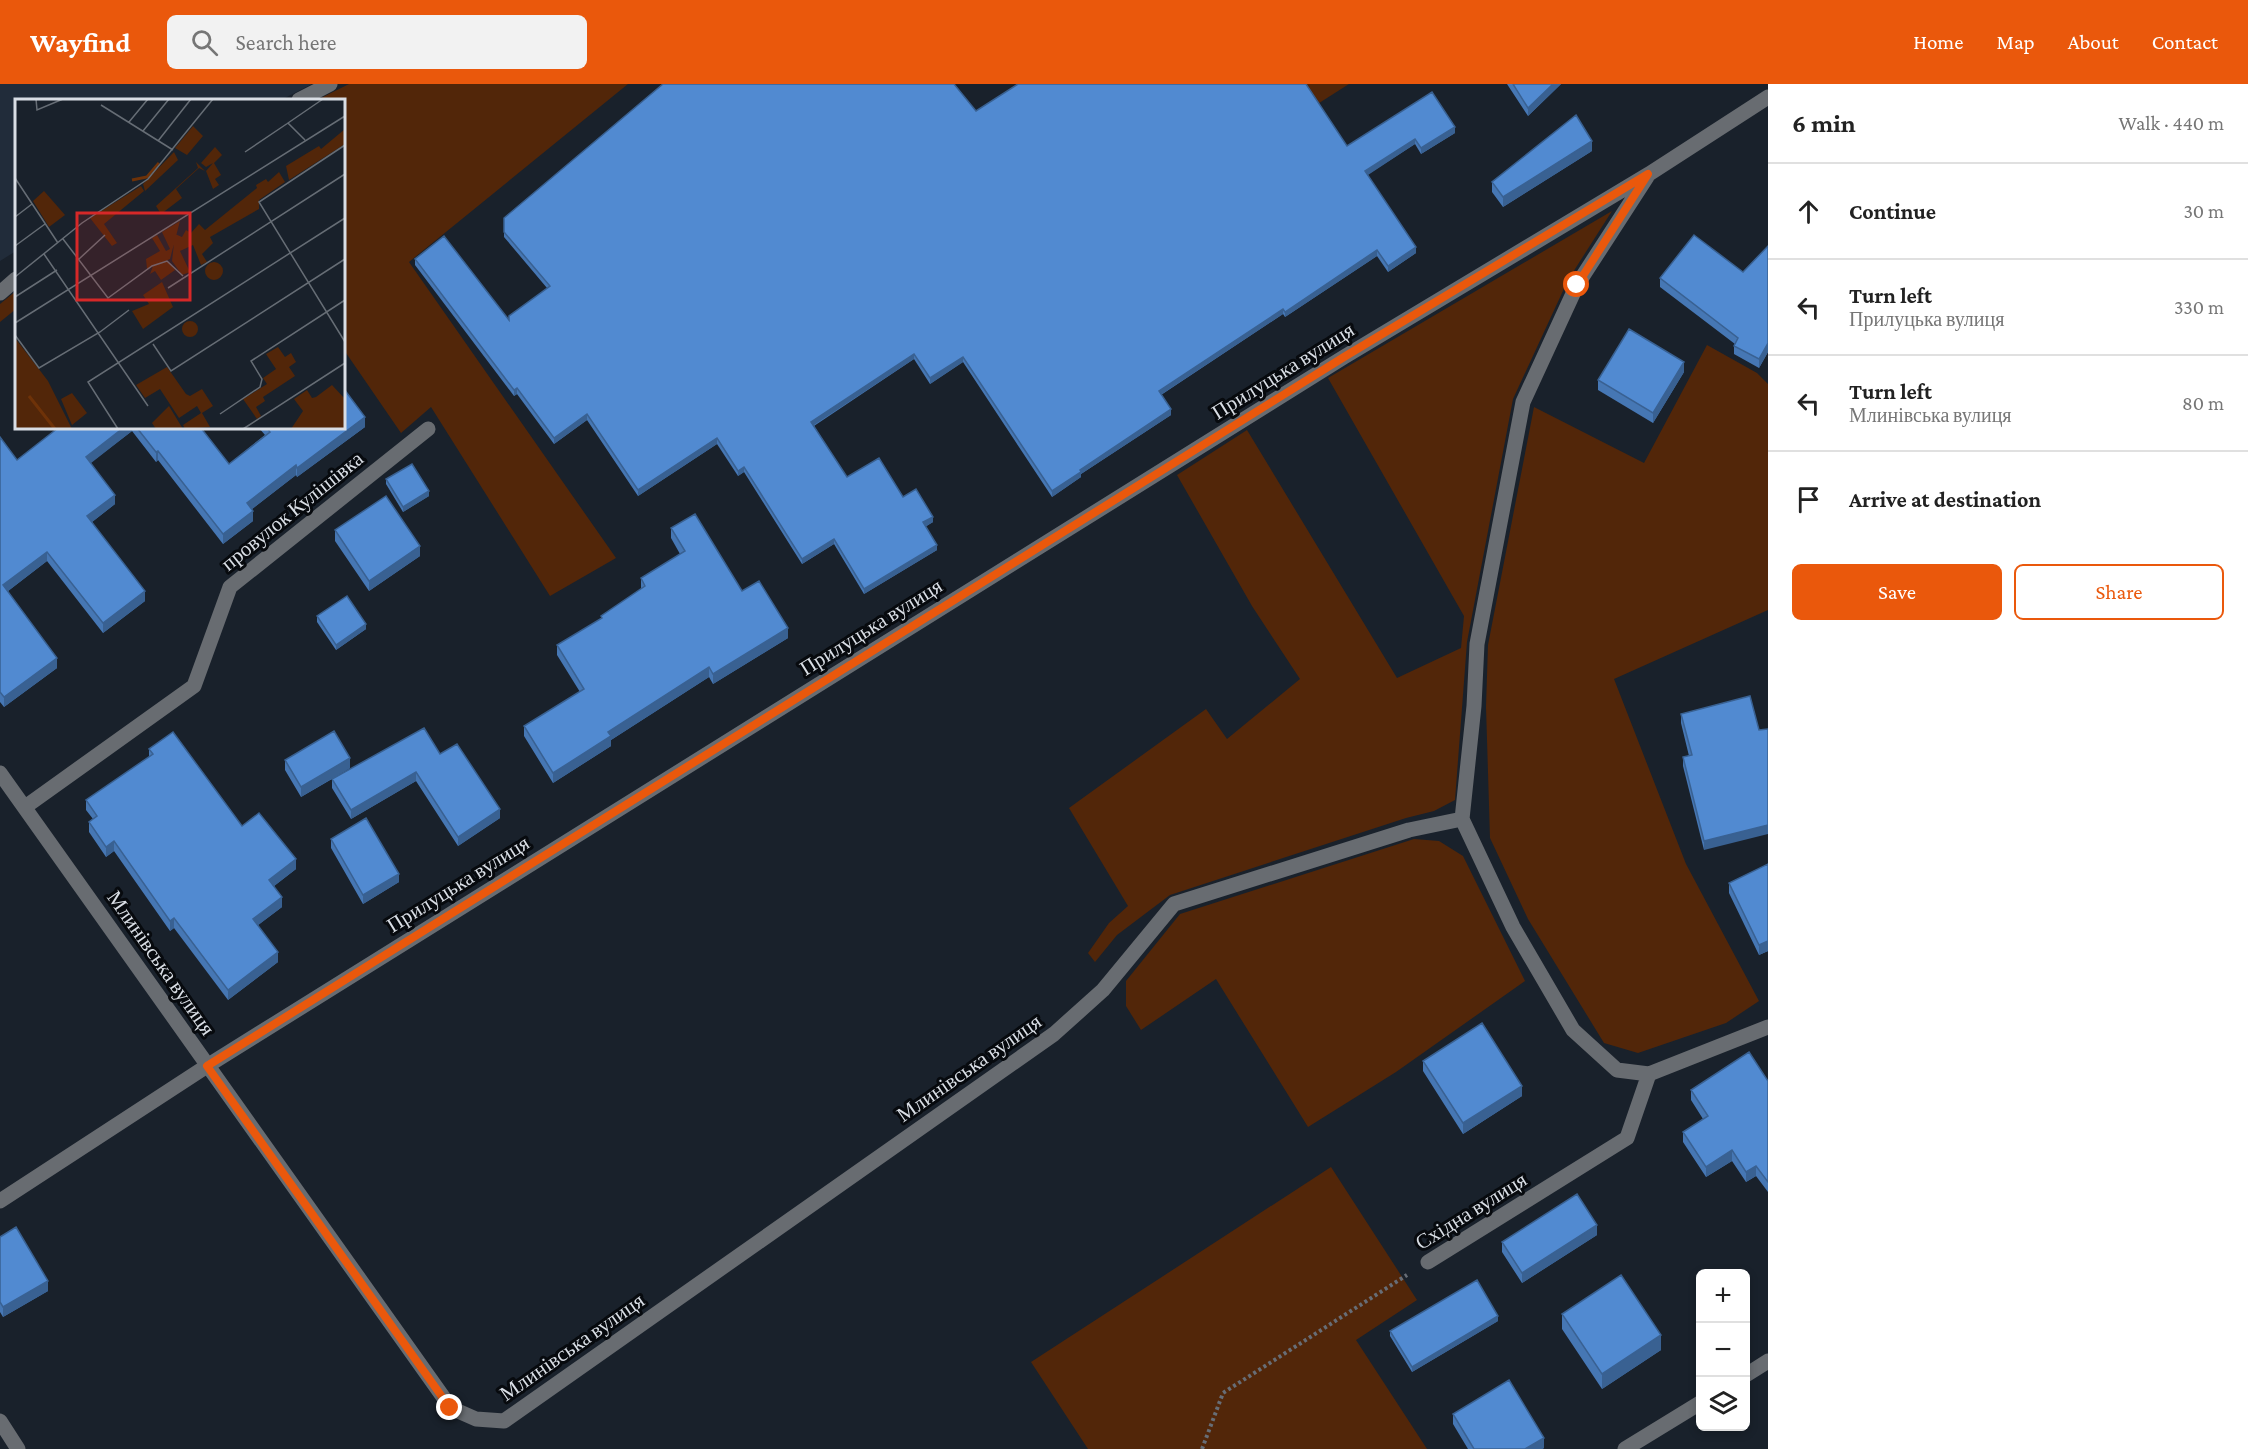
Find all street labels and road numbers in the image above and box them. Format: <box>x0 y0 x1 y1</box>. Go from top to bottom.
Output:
street label: Прилуцька вулиця <box>1207 317 1359 424</box>
street label: провулок Кулішівка <box>216 446 368 576</box>
street label: Прилуцька вулиця <box>795 573 947 680</box>
street label: Прилуцька вулиця <box>382 830 534 937</box>
street label: Млинівська вулиця <box>102 886 220 1040</box>
street label: Млинівська вулиця <box>892 1009 1046 1127</box>
street label: Східна вулиця <box>1411 1167 1531 1255</box>
street label: Млинівська вулиця <box>495 1288 649 1406</box>

